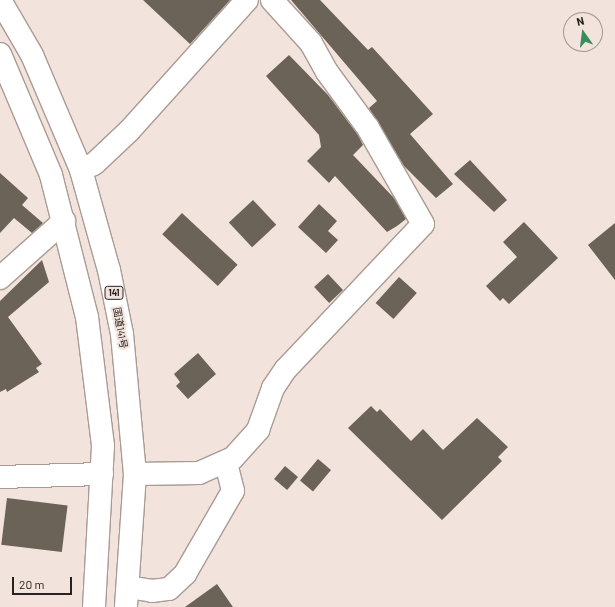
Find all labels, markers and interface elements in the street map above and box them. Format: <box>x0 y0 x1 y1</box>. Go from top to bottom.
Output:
north arrow <box>563 12 603 52</box>
text: N <box>575 14 585 28</box>
road number: 141 <box>104 286 124 300</box>
street label: 国道141号 <box>110 306 130 350</box>
scale bar <box>14 569 74 595</box>
text: 20 m <box>19 577 45 591</box>

